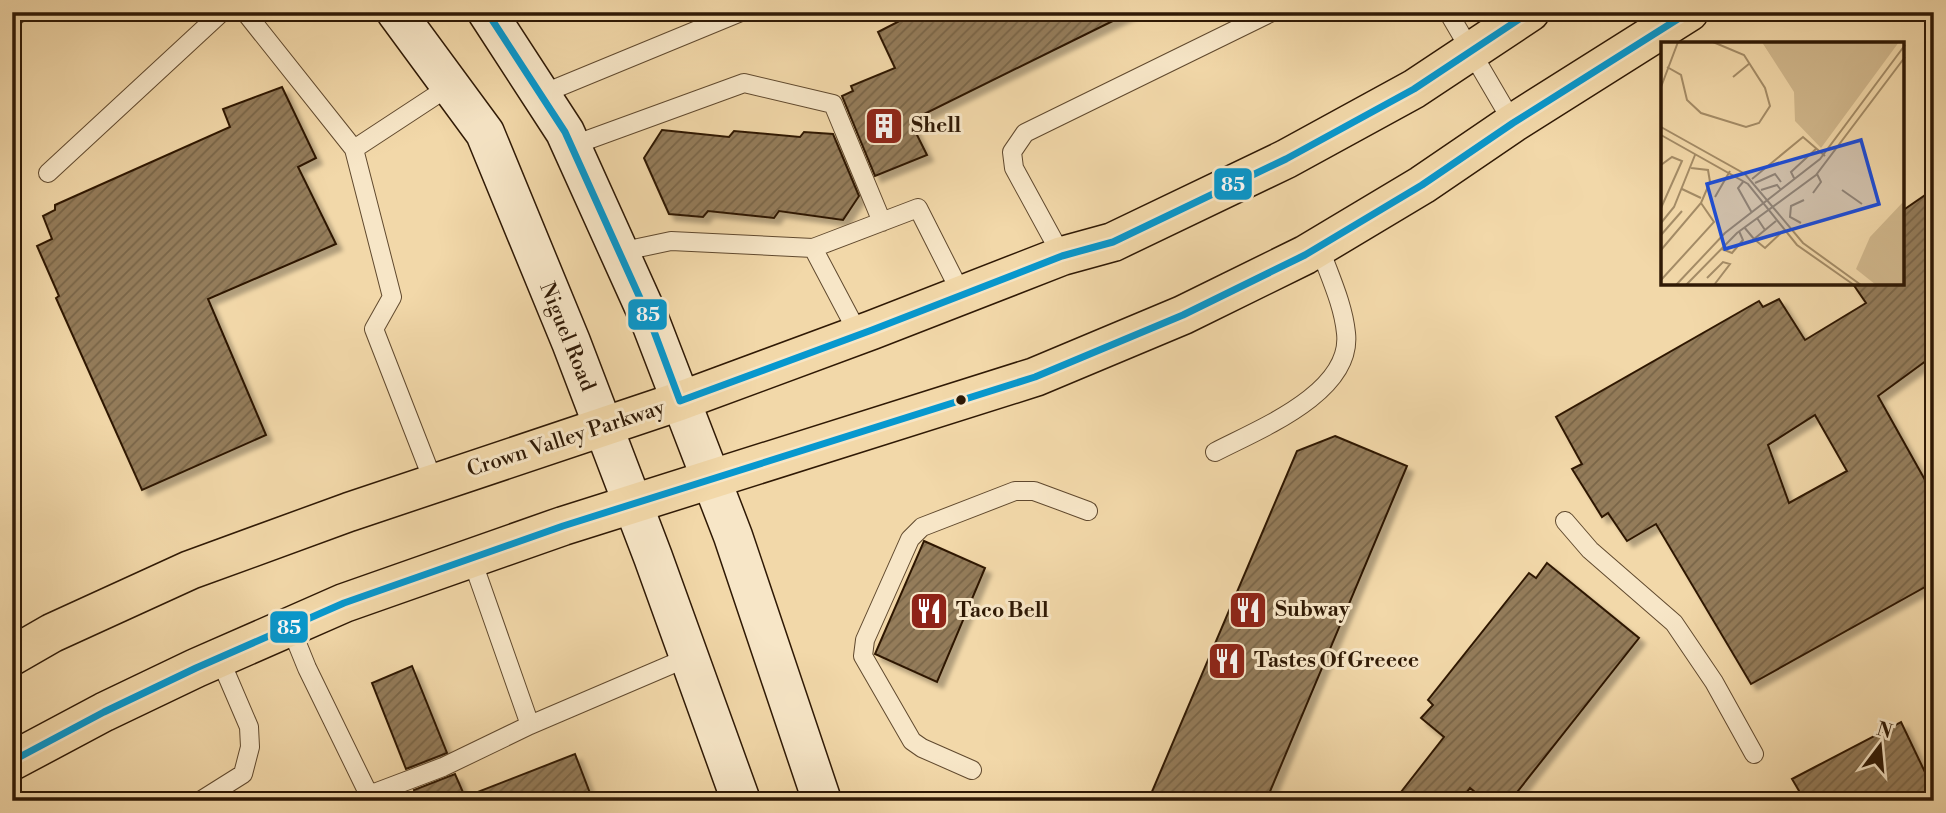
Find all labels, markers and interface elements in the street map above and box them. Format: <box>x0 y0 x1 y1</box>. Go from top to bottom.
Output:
inset map <box>1661 42 1904 285</box>
building icon: Shell <box>863 105 905 147</box>
place label: Shell <box>911 113 961 139</box>
line badge: 85 <box>1213 167 1253 201</box>
text: 85 <box>1221 173 1245 197</box>
street label: Niguel Road <box>533 279 601 395</box>
line badge: 85 <box>627 298 668 331</box>
text: 85 <box>636 303 660 327</box>
unlabelled marker <box>954 393 968 407</box>
street label: Crown Valley Parkway <box>464 395 669 483</box>
restaurant icon: Subway <box>1227 589 1269 631</box>
restaurant icon: Taco Bell <box>908 590 950 632</box>
place label: Subway <box>1275 597 1350 623</box>
place label: Taco Bell <box>956 598 1049 624</box>
line badge: 85 <box>269 610 309 644</box>
text: 85 <box>277 616 301 640</box>
restaurant icon: Tastes Of Greece <box>1206 640 1248 682</box>
place label: Tastes Of Greece <box>1254 648 1419 674</box>
north arrow <box>1844 712 1914 782</box>
text: N <box>1874 717 1895 744</box>

